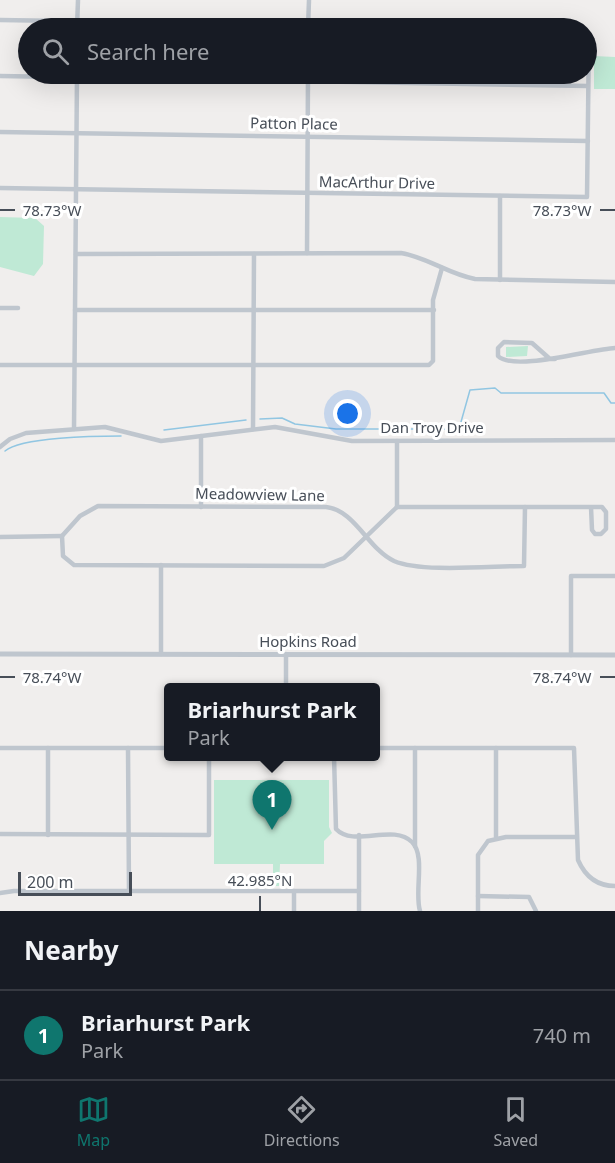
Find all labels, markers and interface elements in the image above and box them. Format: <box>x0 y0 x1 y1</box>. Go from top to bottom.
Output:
search box <box>18 18 597 84</box>
icon: search <box>39 35 72 68</box>
text: Search here <box>87 36 209 66</box>
street label: Patton Place <box>250 112 338 134</box>
street label: MacArthur Drive <box>319 171 435 193</box>
text: 78.73°W <box>23 200 81 220</box>
text: 78.73°W <box>533 200 591 220</box>
your location <box>333 399 362 428</box>
street label: Dan Troy Drive <box>380 417 484 437</box>
street label: Meadowview Lane <box>195 483 325 505</box>
street label: Hopkins Road <box>259 631 357 651</box>
text: 78.74°W <box>23 667 81 687</box>
text: 78.74°W <box>533 667 591 687</box>
popup <box>164 683 380 761</box>
text: Briarhurst Park <box>187 694 357 724</box>
text: Park <box>187 724 230 751</box>
pin: 1 <box>252 780 292 830</box>
scale bar <box>18 869 132 896</box>
text: 42.985°N <box>228 870 292 890</box>
text: 200 m <box>27 871 74 893</box>
text: Nearby <box>24 932 119 968</box>
text: Briarhurst Park <box>81 1007 250 1037</box>
text: 1 <box>38 1022 49 1049</box>
text: 740 m <box>533 1022 591 1049</box>
text: Park <box>81 1037 123 1064</box>
tab: Map <box>77 1093 110 1151</box>
tab: Directions <box>264 1093 340 1151</box>
tab: Saved <box>493 1093 538 1151</box>

